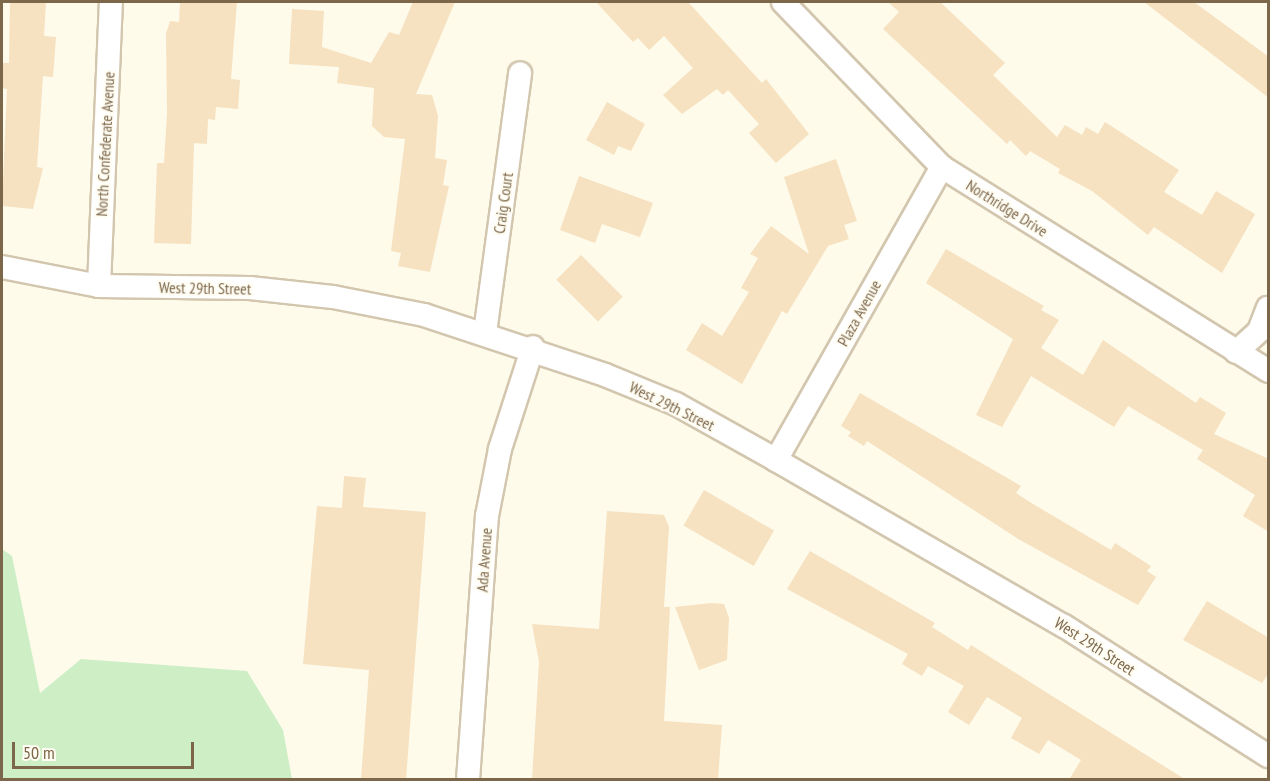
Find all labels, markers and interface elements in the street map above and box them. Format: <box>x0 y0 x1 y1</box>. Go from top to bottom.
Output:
street label: North Confederate Avenue <box>92 71 118 217</box>
street label: Craig Court <box>489 171 517 235</box>
street label: Northridge Drive <box>963 175 1051 241</box>
street label: Plaza Avenue <box>833 276 885 350</box>
street label: West 29th Street <box>159 278 251 298</box>
street label: West 29th Street <box>626 377 718 435</box>
street label: Ada Avenue <box>472 527 496 593</box>
street label: West 29th Street <box>1051 613 1139 679</box>
scale bar <box>15 730 196 768</box>
text: 50 m <box>23 741 55 764</box>

